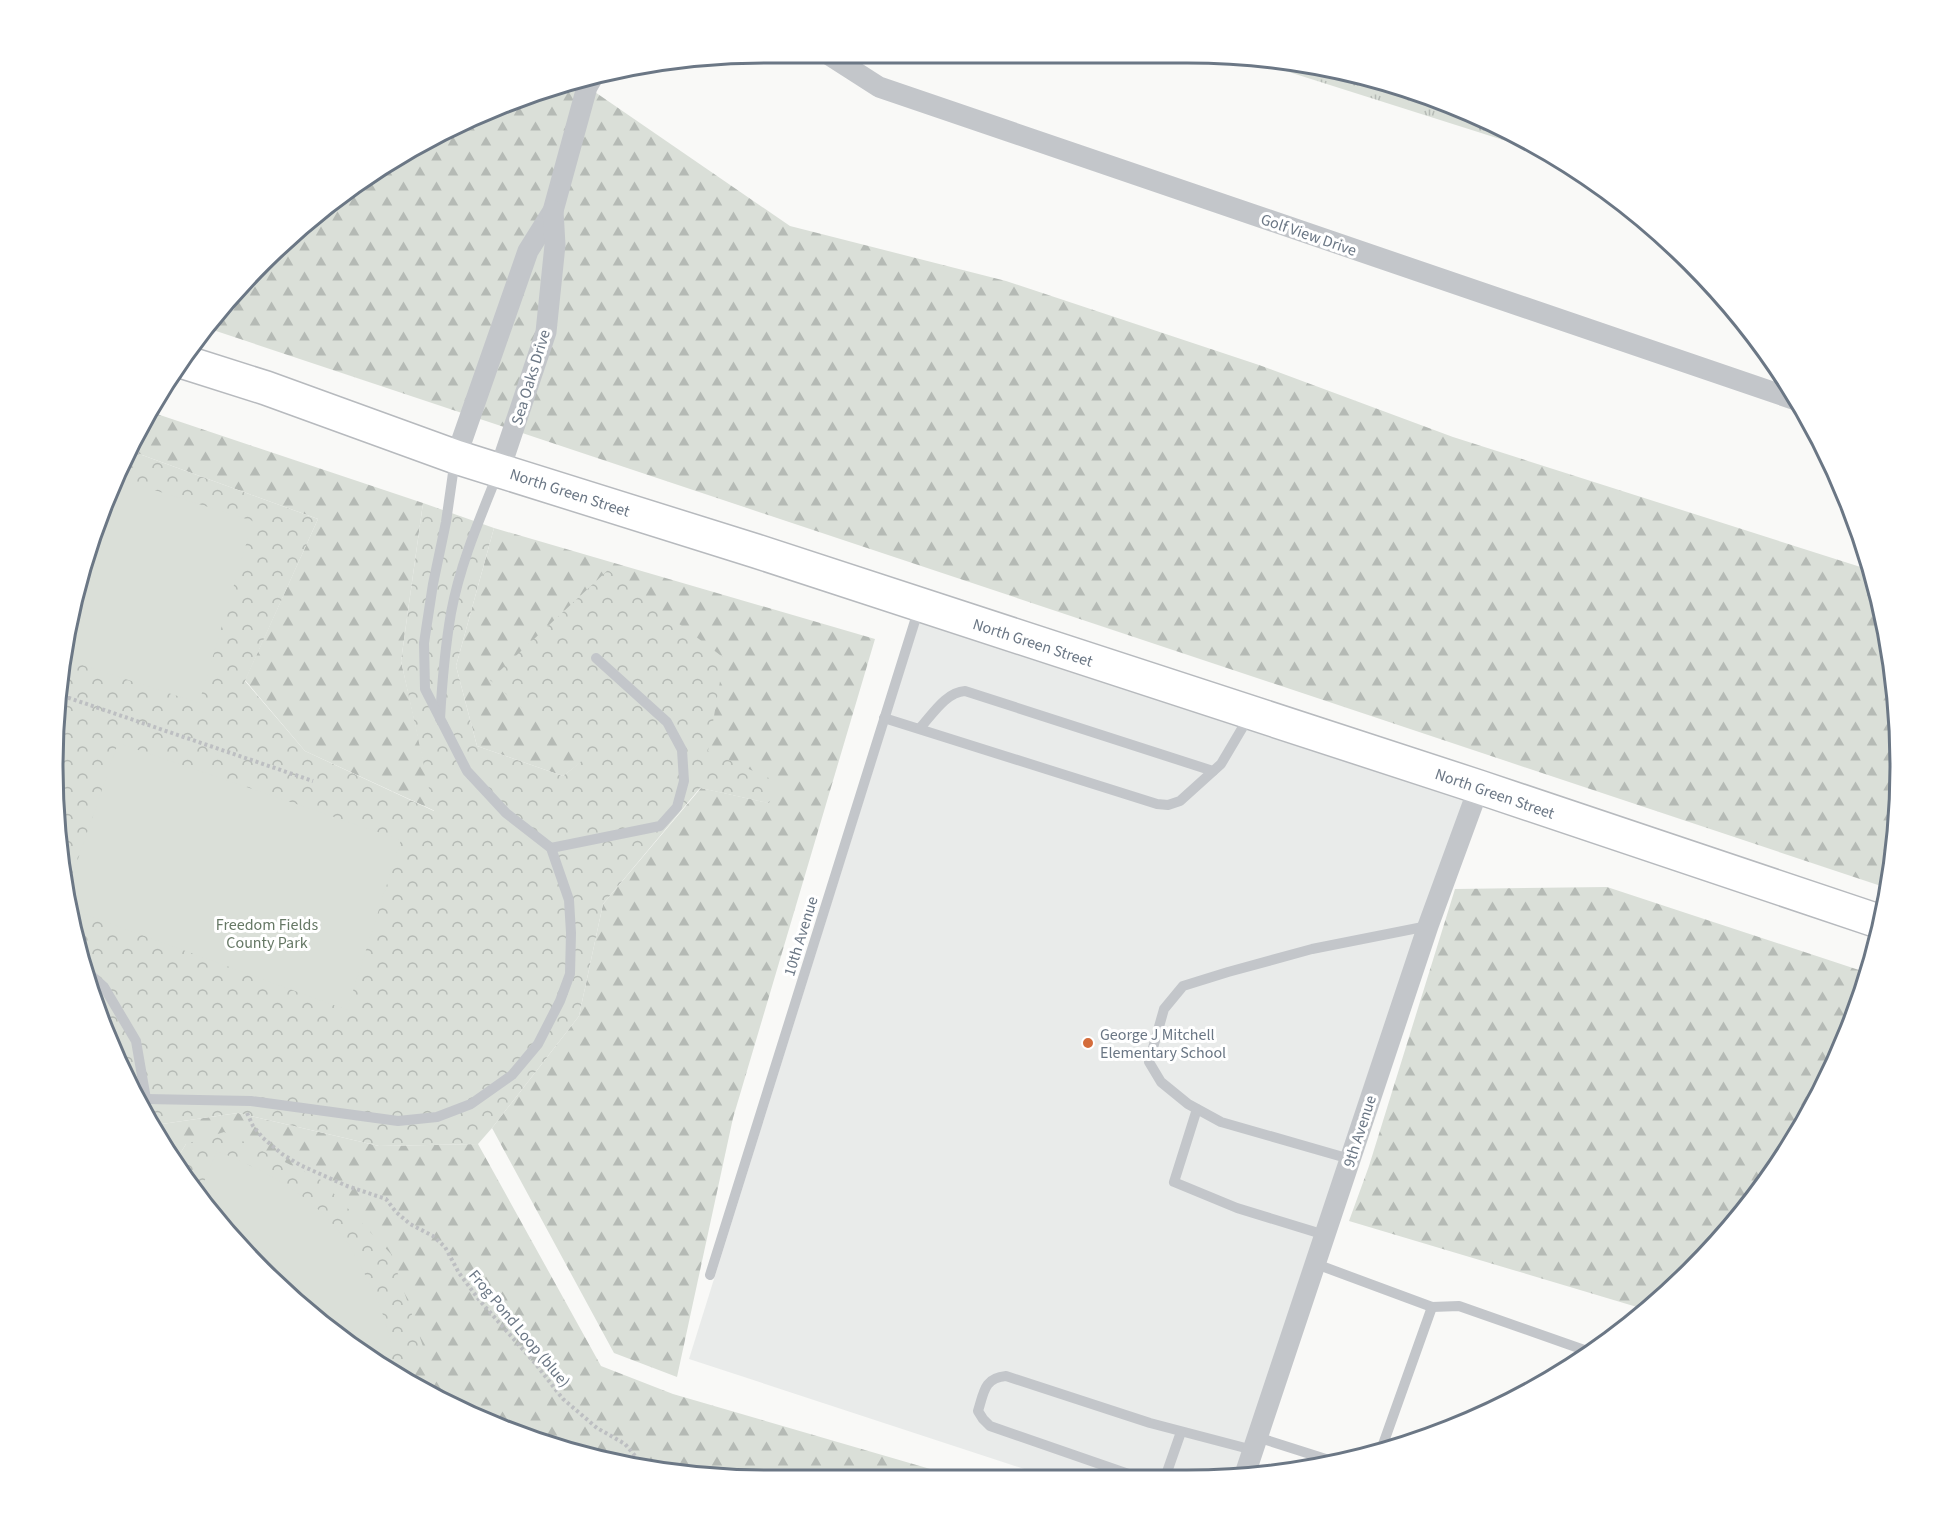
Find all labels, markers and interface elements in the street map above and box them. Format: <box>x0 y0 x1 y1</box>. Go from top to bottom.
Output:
street label: Golf View Drive <box>1258 208 1360 262</box>
street label: Sea Oaks Drive <box>506 327 556 428</box>
street label: North Green Street <box>507 463 633 523</box>
street label: North Green Street <box>970 613 1096 673</box>
street label: North Green Street <box>1432 763 1558 825</box>
street label: 10th Avenue <box>778 894 824 979</box>
park label: Freedom Fields County Park <box>216 914 318 954</box>
place label: George J Mitchell Elementary School <box>1100 1024 1226 1064</box>
marker: George J Mitchell Elementary School <box>1081 1036 1095 1050</box>
street label: 9th Avenue <box>1338 1092 1382 1170</box>
street label: Frog Pond Loop (blue) <box>463 1265 575 1392</box>

